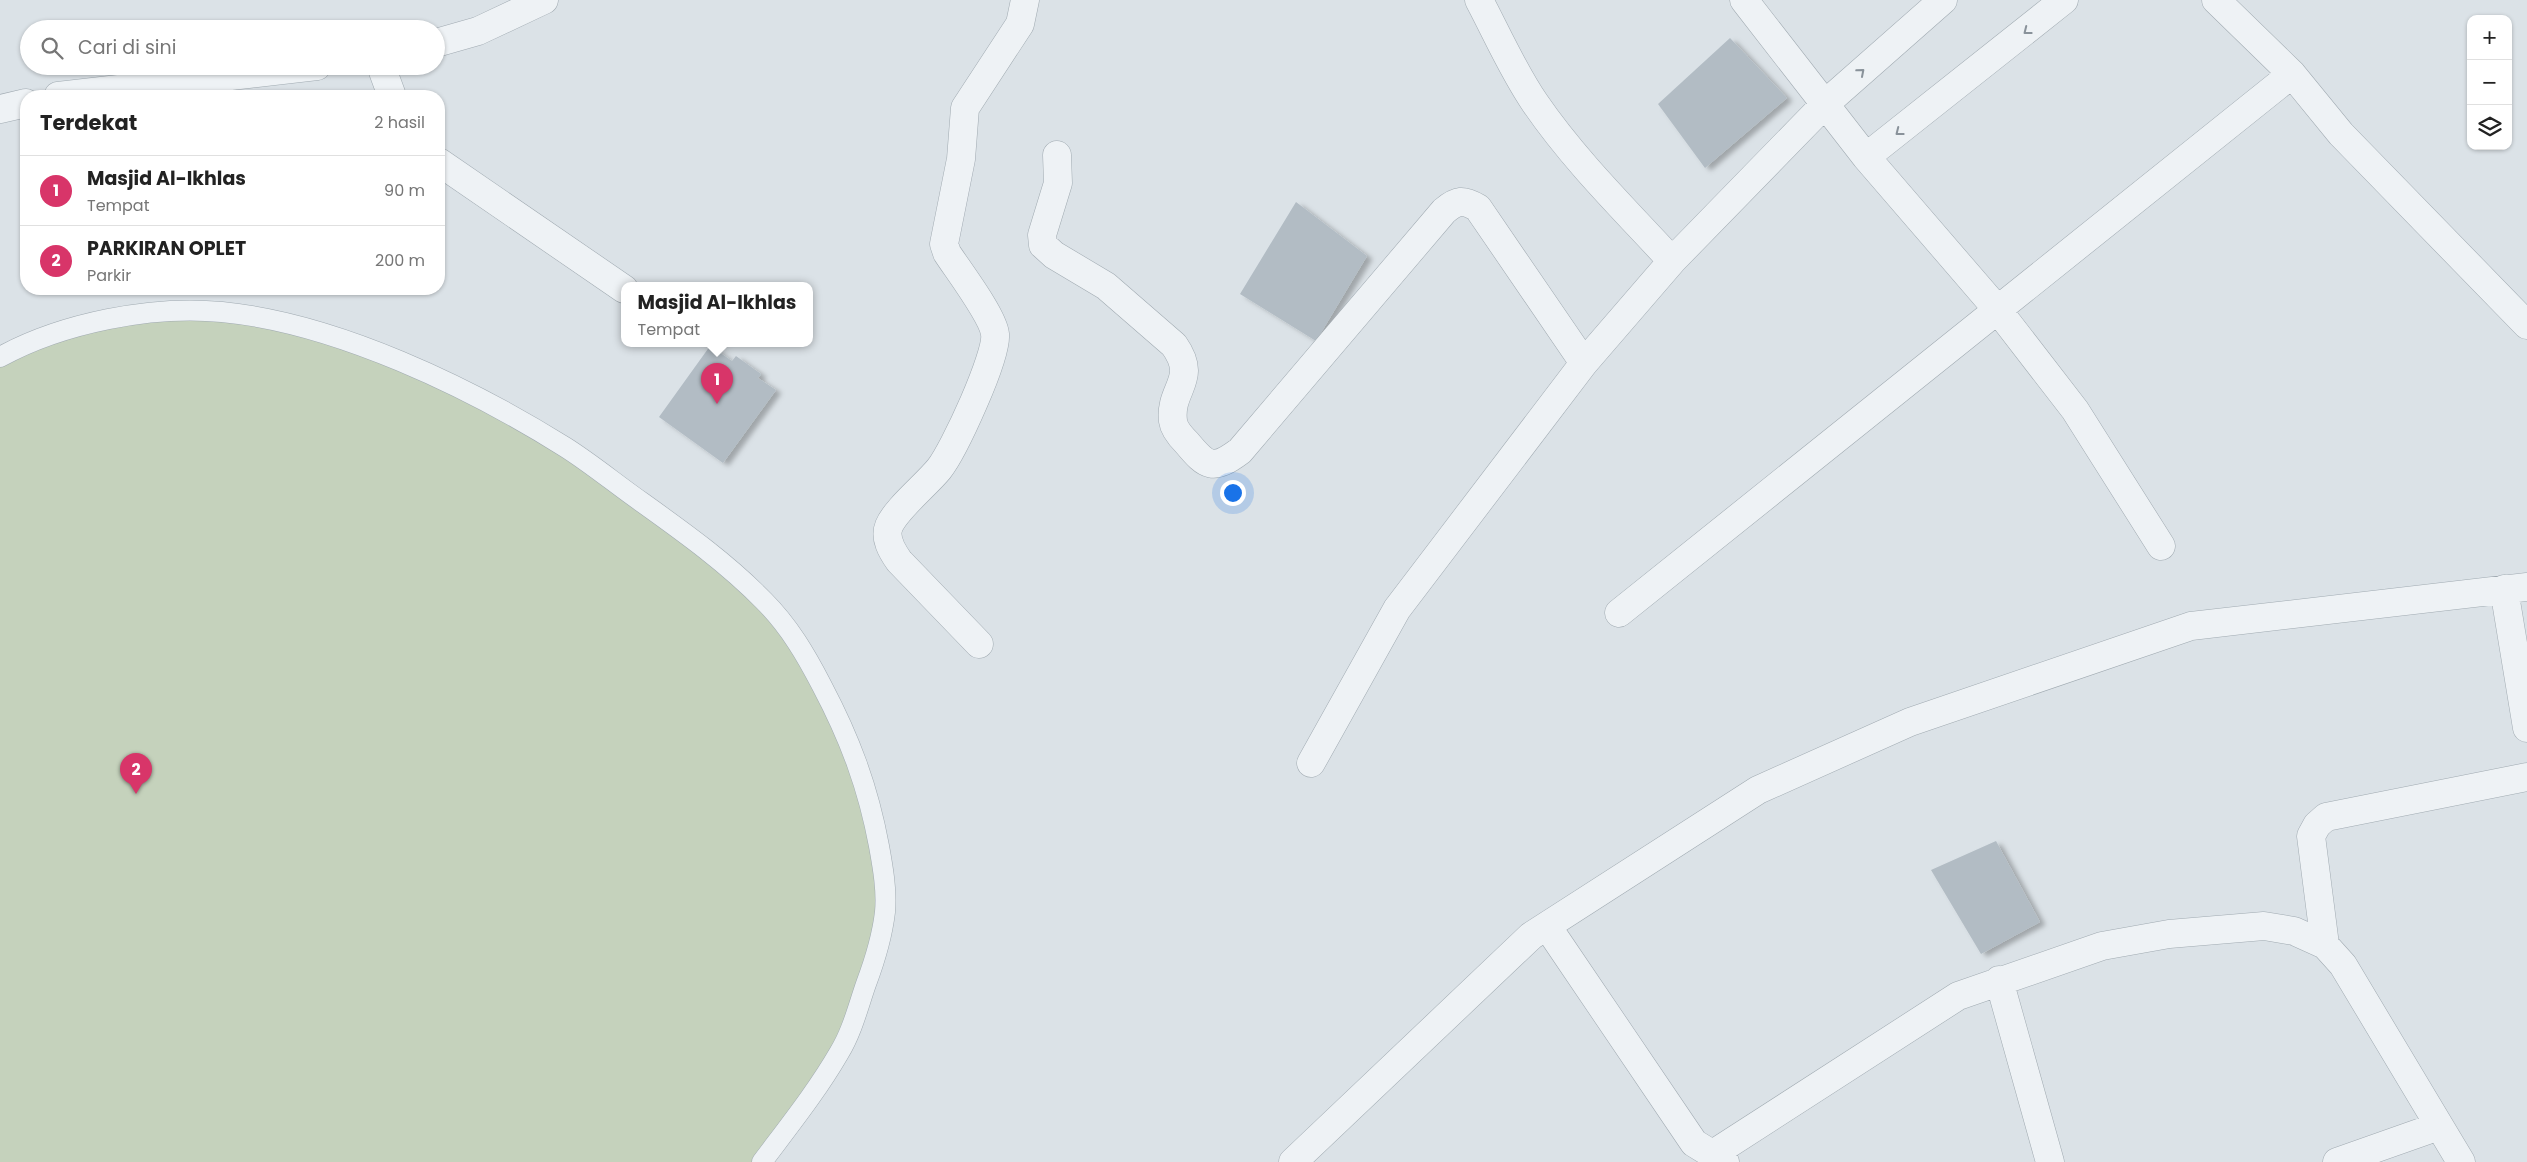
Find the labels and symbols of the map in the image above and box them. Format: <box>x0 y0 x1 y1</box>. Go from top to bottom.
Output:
one-way arrow <box>2024 26 2033 34</box>
one-way arrow <box>1856 69 1865 78</box>
one-way arrow <box>1896 126 1905 134</box>
pin: 1 <box>701 363 733 404</box>
your location <box>1220 480 1246 506</box>
pin: 2 <box>120 753 152 794</box>

